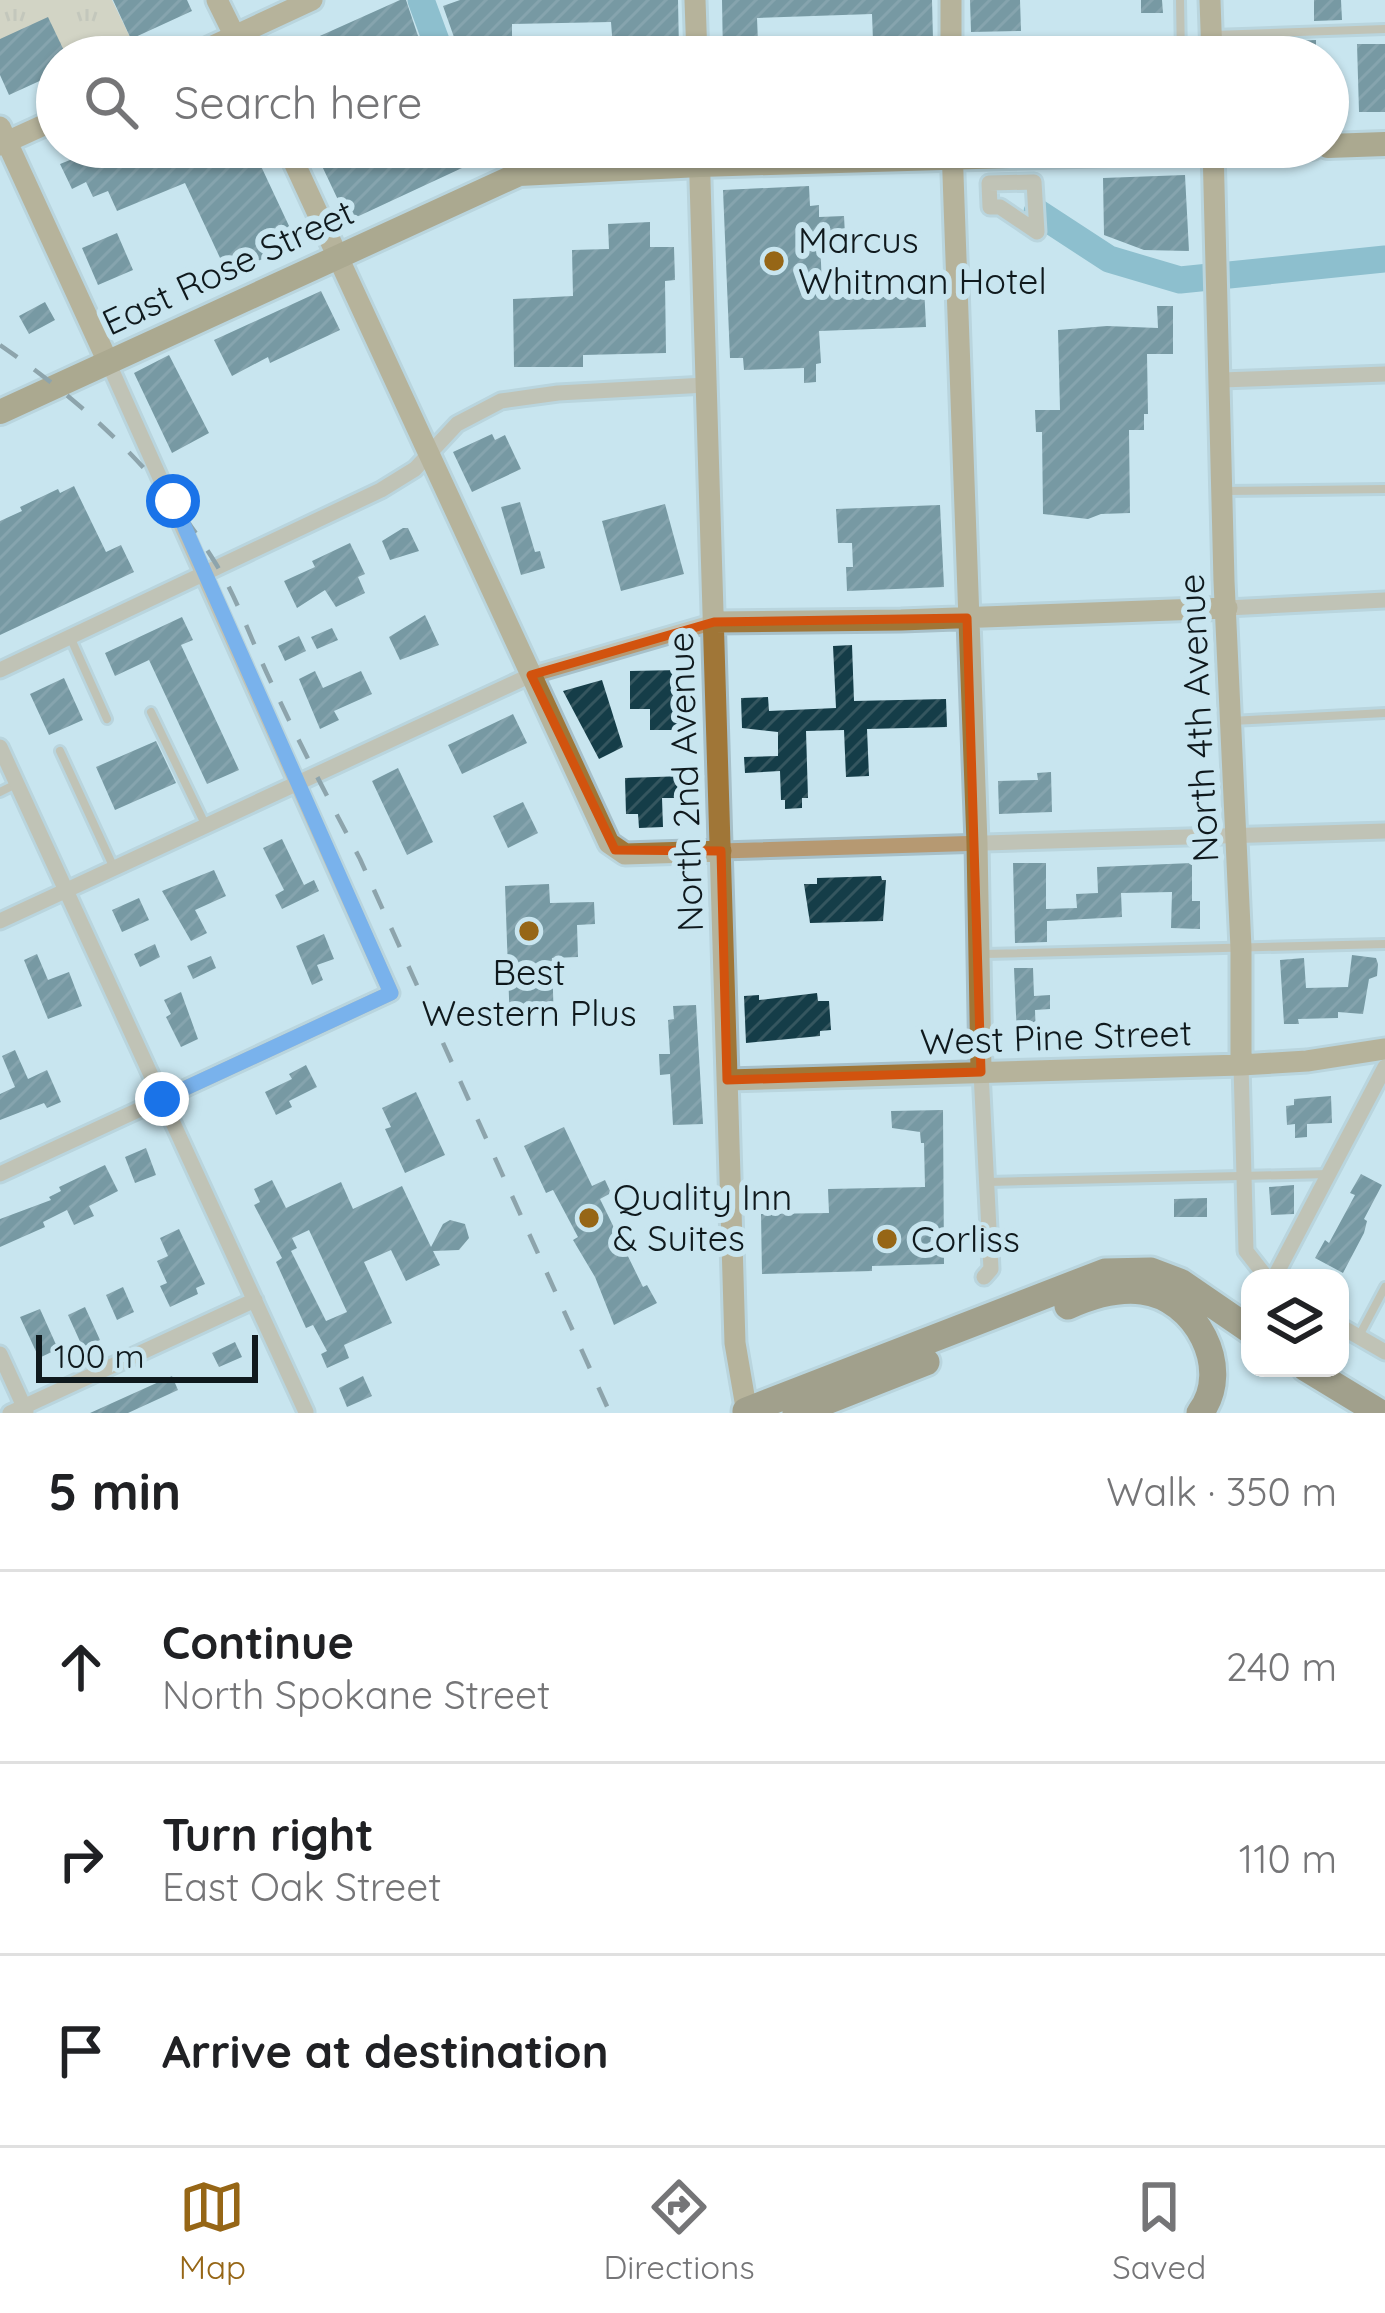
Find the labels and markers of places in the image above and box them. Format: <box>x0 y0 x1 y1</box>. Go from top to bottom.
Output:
place label: Marcus Whitman Hotel <box>798 217 1047 303</box>
marker: Marcus Whitman Hotel <box>761 248 787 274</box>
marker: Best Western Plus <box>516 918 542 944</box>
place label: Best Western Plus <box>421 949 637 1035</box>
place label: Quality Inn & Suites <box>613 1174 792 1260</box>
marker: Quality Inn & Suites <box>576 1205 602 1231</box>
place label: Corliss <box>911 1216 1020 1261</box>
marker: Corliss <box>874 1226 900 1252</box>

